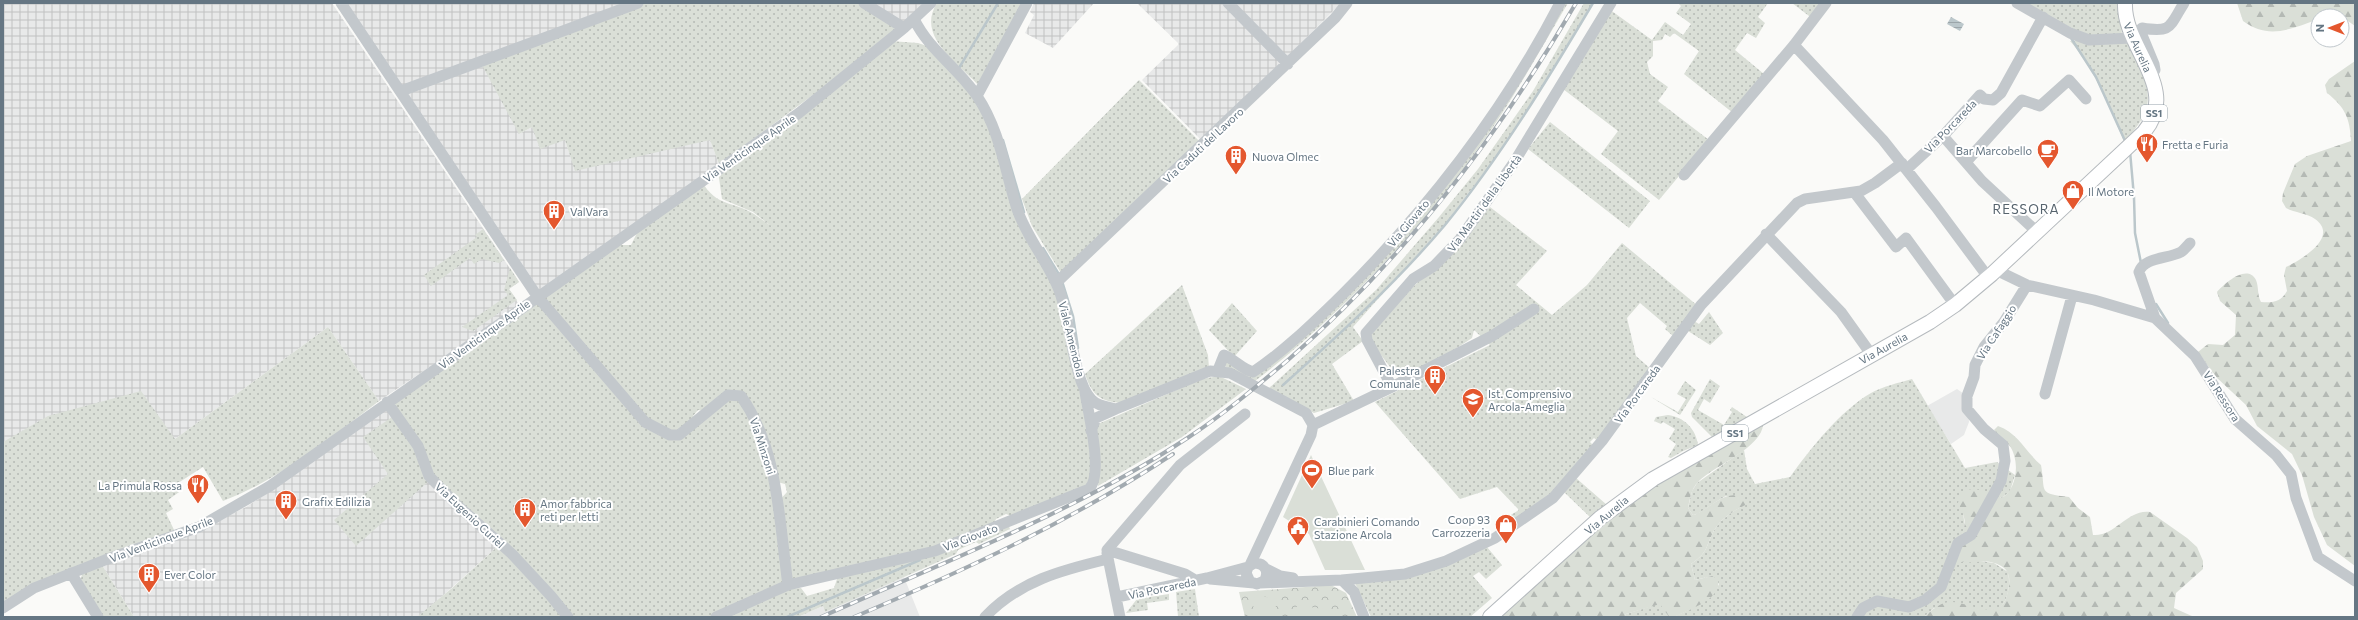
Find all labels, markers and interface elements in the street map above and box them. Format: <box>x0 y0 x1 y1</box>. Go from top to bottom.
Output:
north arrow <box>2310 8 2350 48</box>
street label: Via Aurelia <box>2121 20 2155 74</box>
text: N <box>2313 24 2326 32</box>
street label: Via Porcareda <box>1921 97 1979 155</box>
street label: Via Caduti del Lavoro <box>1160 104 1246 186</box>
road number: SS1 <box>2141 105 2167 121</box>
street label: Via Venticinque Aprile <box>700 111 798 185</box>
restaurant icon: Fretta e Furia <box>2134 131 2160 164</box>
cafe icon: Bar Marcobello <box>2035 137 2061 170</box>
place label: Fretta e Furia <box>2162 138 2228 151</box>
building icon: Nuova Olmec <box>1223 143 1249 176</box>
place label: Bar Marcobello <box>1956 144 2032 157</box>
place label: Nuova Olmec <box>1252 150 1319 163</box>
street label: Via Martiri della Libertà <box>1444 152 1524 254</box>
shop icon: Il Motore <box>2060 178 2086 211</box>
place label: Il Motore <box>2088 185 2134 198</box>
street label: Via Giovato <box>1384 196 1432 249</box>
building icon: ValVara <box>541 198 567 231</box>
district label: RESSORA <box>1993 201 2059 217</box>
place label: ValVara <box>570 205 608 218</box>
street label: Via Venticinque Aprile <box>436 296 532 371</box>
street label: Viale Amendola <box>1056 300 1088 378</box>
street label: Via Cafaggio <box>1973 302 2019 362</box>
street label: Via Aurelia <box>1857 329 1909 367</box>
street label: Via Porcareda <box>1611 362 1663 426</box>
building icon: Palestra Comunale <box>1422 363 1448 396</box>
place label: Palestra Comunale <box>1369 364 1420 390</box>
street label: Via Ressora <box>2201 368 2243 424</box>
school or university icon: Ist. Comprensivo Arcola-Ameglia <box>1460 386 1486 419</box>
place label: Ist. Comprensivo Arcola-Ameglia <box>1488 387 1572 413</box>
street label: Via Minzoni <box>748 416 778 476</box>
road number: SS1 <box>1722 425 1748 441</box>
sports icon: Blue park <box>1299 457 1325 490</box>
place label: Blue park <box>1328 464 1375 477</box>
restaurant icon: La Primula Rossa <box>185 472 211 505</box>
place label: La Primula Rossa <box>98 479 182 492</box>
street label: Via Eugenio Curiel <box>433 480 507 550</box>
building icon: Grafix Edilizia <box>273 488 299 521</box>
street label: Via Aurelia <box>1581 493 1631 537</box>
place label: Grafix Edilizia <box>302 495 371 508</box>
building icon: Amor fabbrica reti per letti <box>512 496 538 529</box>
place label: Amor fabbrica reti per letti <box>540 497 612 523</box>
shop icon: Coop 93 Carrozzeria <box>1493 512 1519 545</box>
street label: Via Venticinque Aprile <box>108 513 215 565</box>
place label: Coop 93 Carrozzeria <box>1432 513 1490 539</box>
public building icon: Carabinieri Comando Stazione Arcola <box>1285 514 1311 547</box>
place label: Carabinieri Comando Stazione Arcola <box>1314 515 1420 541</box>
street label: Via Giovato <box>941 520 1000 553</box>
building icon: Ever Color <box>136 561 162 594</box>
place label: Ever Color <box>164 568 217 581</box>
street label: Via Porcareda <box>1127 574 1197 602</box>

